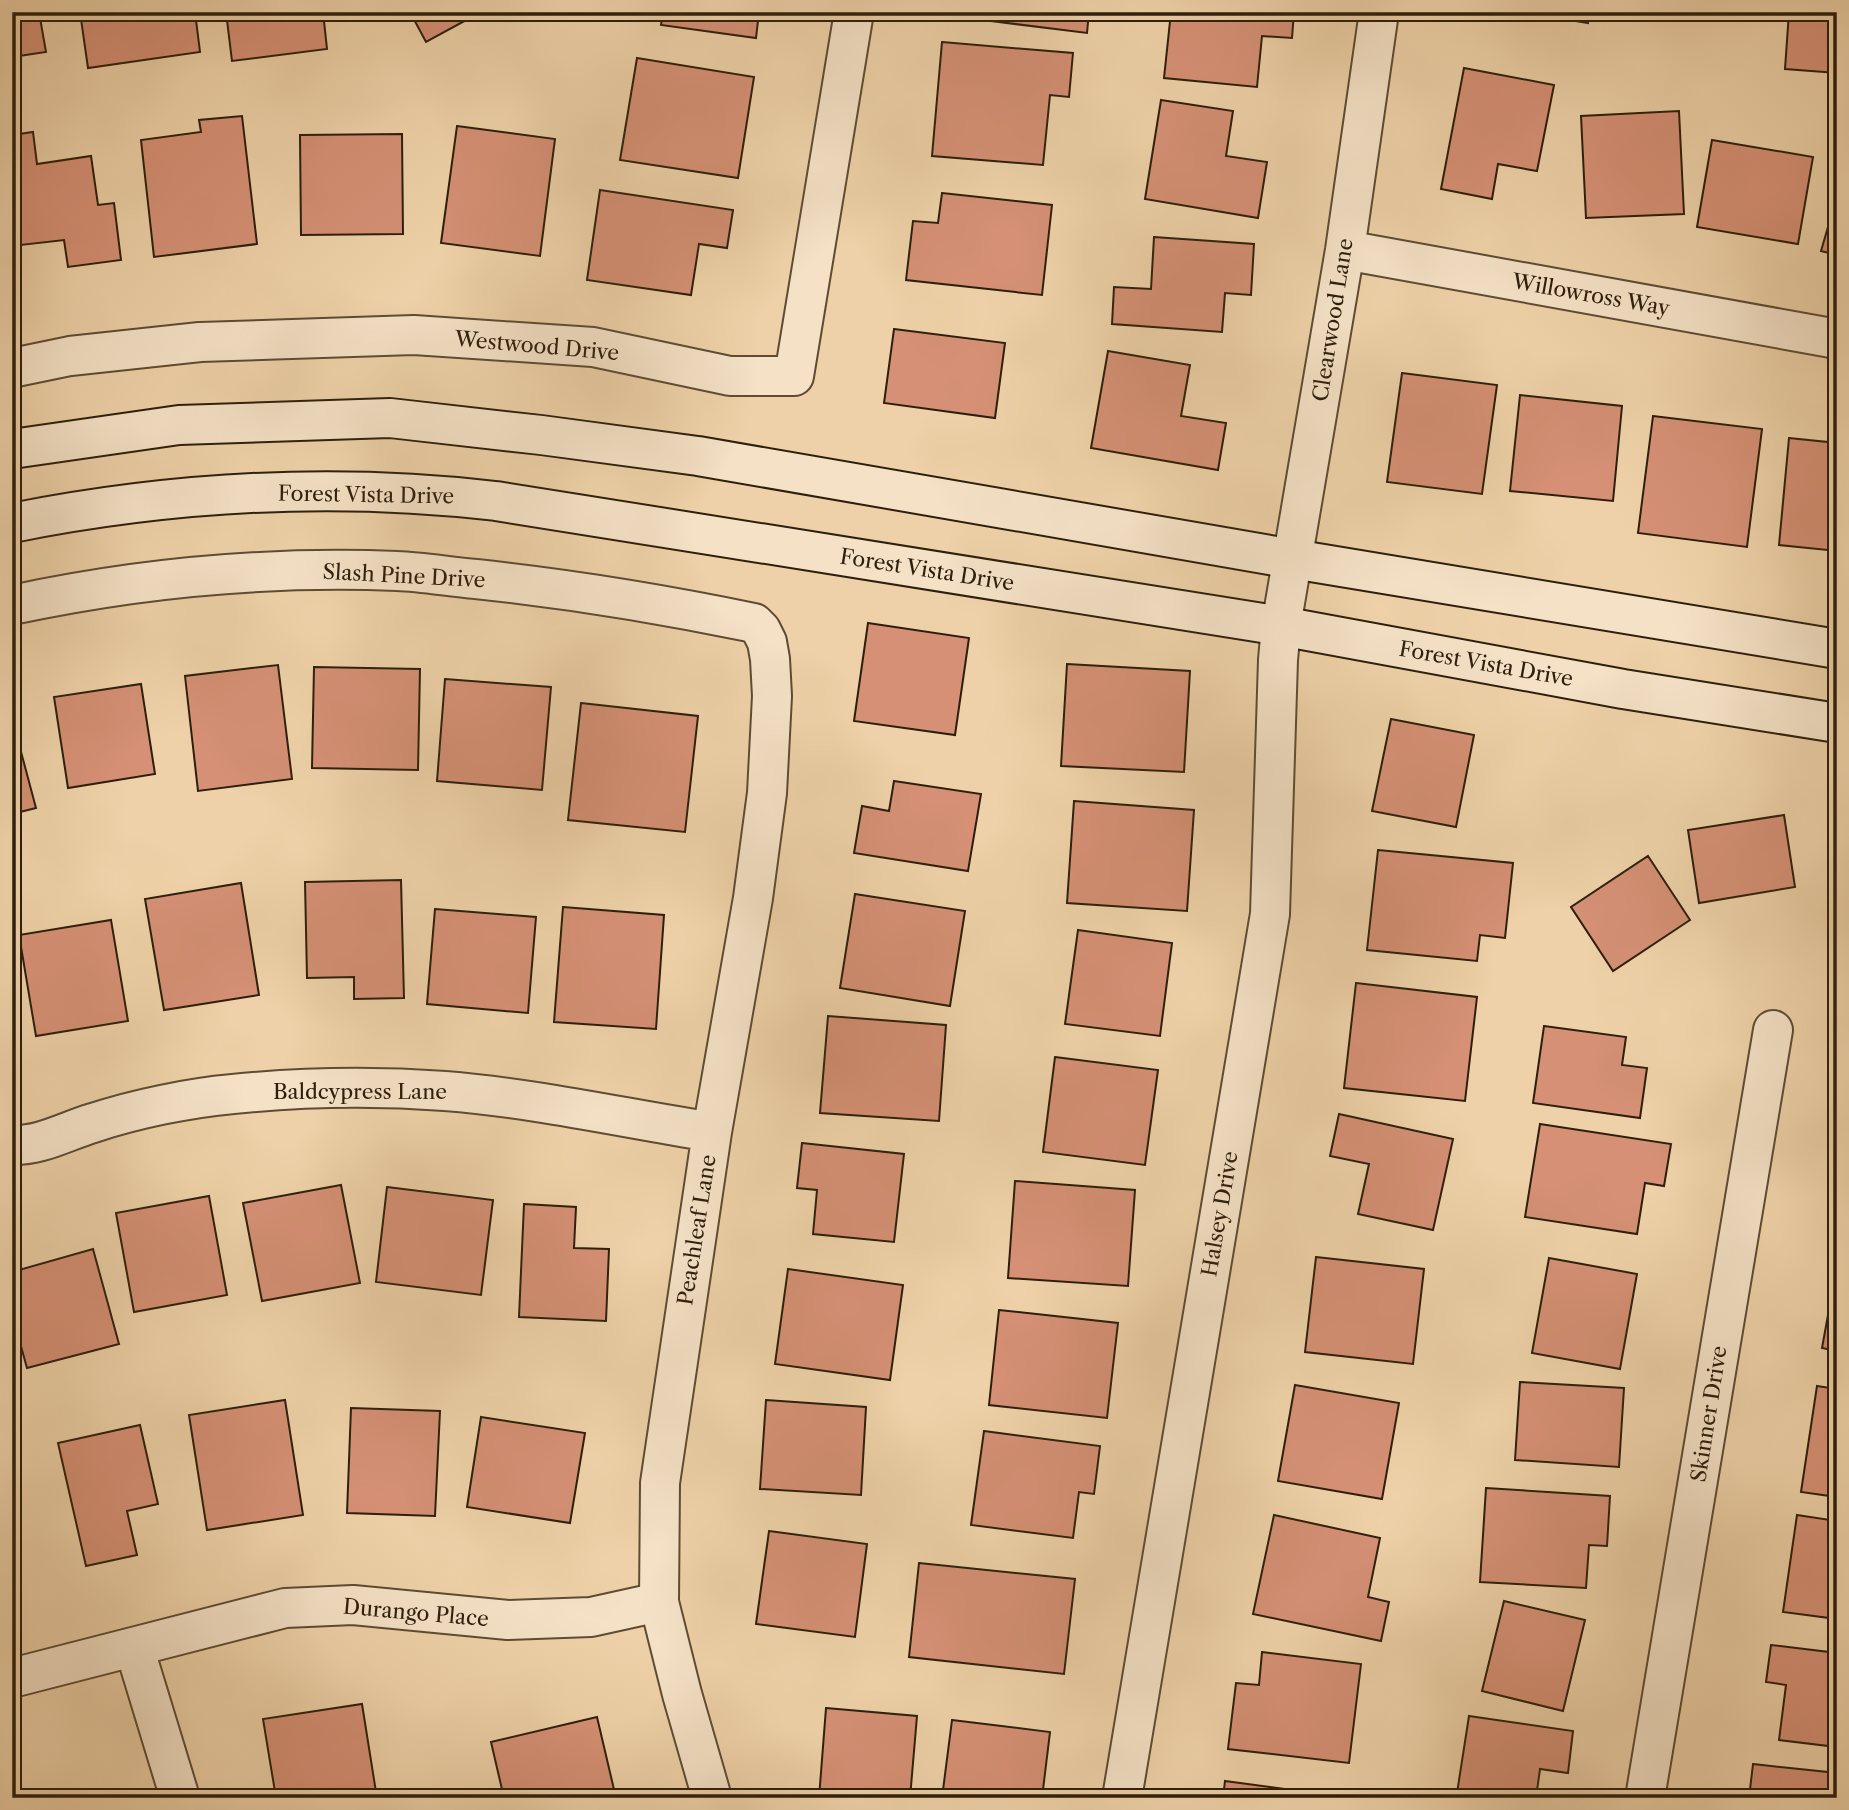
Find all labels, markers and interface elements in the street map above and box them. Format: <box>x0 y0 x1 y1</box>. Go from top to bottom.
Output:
street label: Clearwood Lane <box>1307 237 1358 403</box>
street label: Willowross Way <box>1509 268 1672 321</box>
street label: Westwood Drive <box>453 326 620 365</box>
street label: Forest Vista Drive <box>278 480 454 509</box>
street label: Forest Vista Drive <box>838 543 1016 596</box>
street label: Slash Pine Drive <box>322 559 486 592</box>
street label: Forest Vista Drive <box>1397 636 1575 691</box>
street label: Baldcypress Lane <box>273 1079 447 1104</box>
street label: Halsey Drive <box>1196 1149 1243 1279</box>
street label: Peachleaf Lane <box>672 1153 721 1307</box>
street label: Skinner Drive <box>1685 1344 1732 1484</box>
street label: Durango Place <box>342 1594 490 1631</box>

